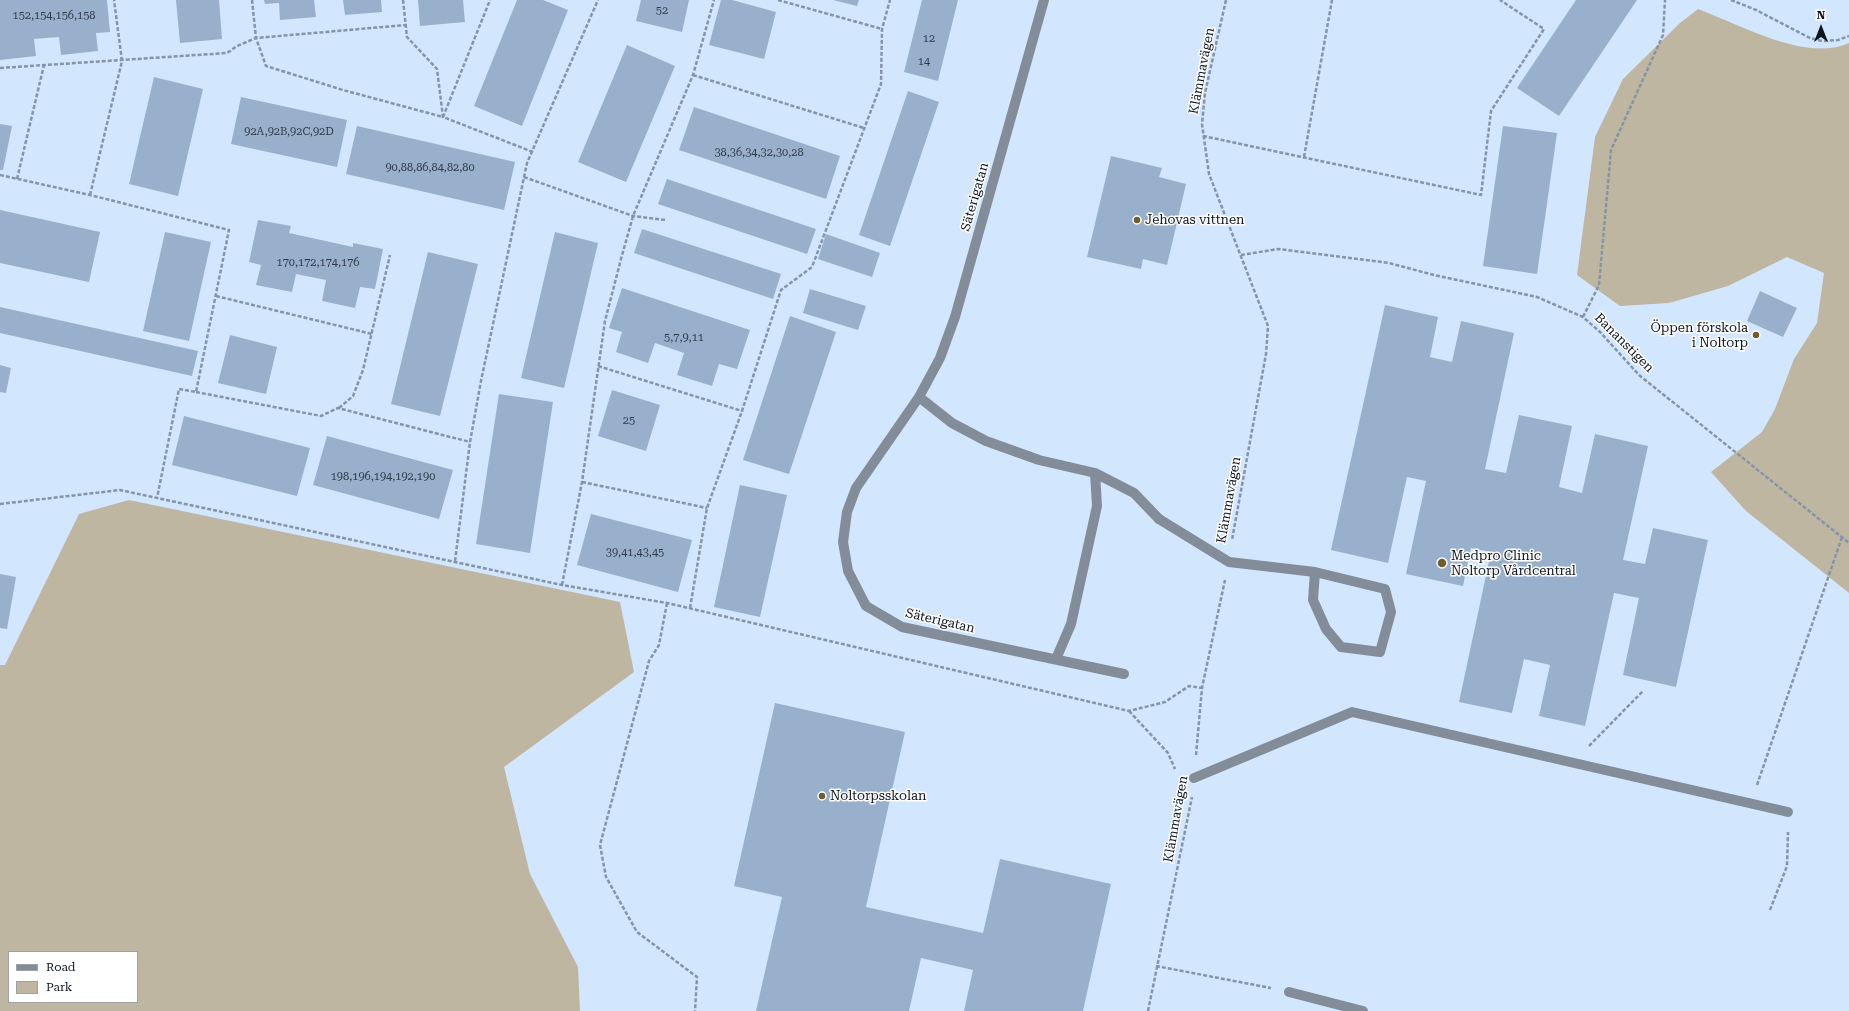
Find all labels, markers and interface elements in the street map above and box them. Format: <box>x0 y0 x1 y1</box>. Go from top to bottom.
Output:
house number: 52 <box>656 4 668 18</box>
north arrow <box>1801 8 1841 48</box>
house number: 152,154,156,158 <box>12 9 96 23</box>
text: N <box>1817 9 1825 22</box>
street label: Klämmavägen <box>1186 26 1218 116</box>
house number: 12 <box>923 32 935 46</box>
house number: 14 <box>918 55 930 69</box>
house number: 92A,92B,92C,92D <box>244 125 334 139</box>
house number: 38,36,34,32,30,28 <box>714 146 804 160</box>
house number: 90,88,86,84,82,80 <box>385 161 475 175</box>
street label: Säterigatan <box>958 161 992 233</box>
place label: Jehovas vittnen <box>1145 212 1244 228</box>
marker: Jehovas vittnen <box>1132 215 1142 225</box>
house number: 170,172,174,176 <box>276 256 360 270</box>
street label: Bananstigen <box>1591 310 1657 376</box>
place label: Öppen förskola i Noltorp <box>1650 320 1748 351</box>
marker: Öppen förskola i Noltorp <box>1751 330 1761 340</box>
house number: 5,7,9,11 <box>664 331 704 345</box>
house number: 25 <box>623 414 635 428</box>
street label: Klämmavägen <box>1214 455 1244 545</box>
house number: 198,196,194,192,190 <box>331 470 435 484</box>
house number: 39,41,43,45 <box>606 546 664 560</box>
place label: Medpro Clinic Noltorp Vårdcentral <box>1451 548 1576 579</box>
marker: Medpro Clinic Noltorp Vårdcentral <box>1436 557 1448 569</box>
street label: Säterigatan <box>904 605 976 637</box>
street label: Klämmavägen <box>1161 774 1191 864</box>
place label: Noltorpsskolan <box>830 788 926 804</box>
marker: Noltorpsskolan <box>817 791 827 801</box>
legend <box>8 951 138 1003</box>
text: Road <box>46 960 75 974</box>
text: Park <box>46 980 72 994</box>

